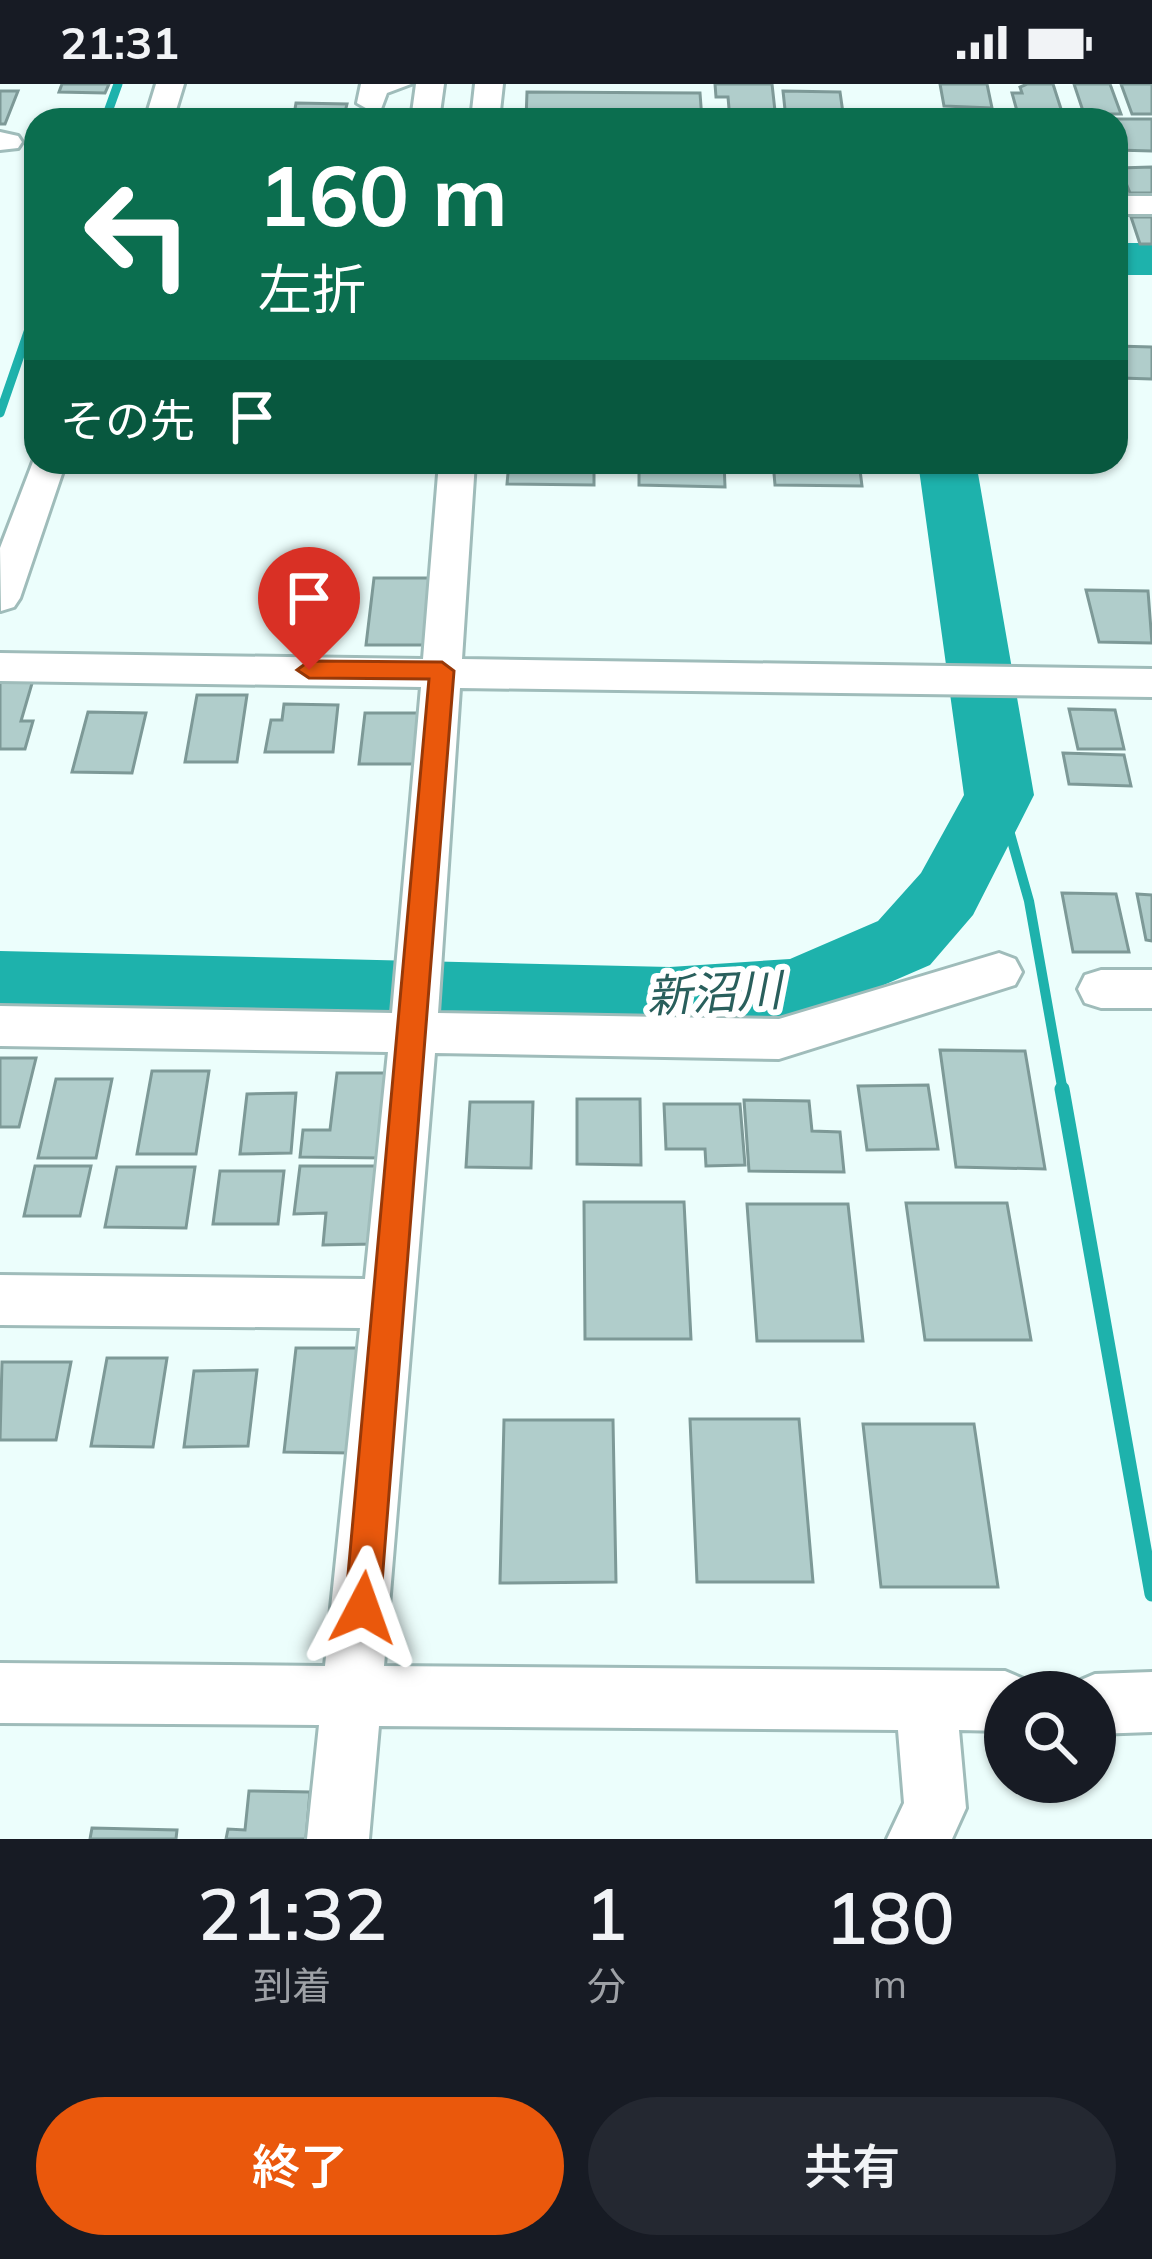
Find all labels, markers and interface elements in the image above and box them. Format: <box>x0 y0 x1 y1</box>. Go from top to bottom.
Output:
text: 21:31 <box>60 14 179 70</box>
text: 160 m <box>258 142 508 247</box>
icon: left <box>60 156 216 312</box>
text: 左折 <box>258 255 366 323</box>
icon: arrive <box>219 384 285 450</box>
text: その先 <box>60 392 195 448</box>
pin <box>258 547 360 670</box>
icon: arrive <box>276 565 342 631</box>
water label: 新沼川 <box>645 960 787 1023</box>
position arrow <box>300 1545 426 1671</box>
map controls <box>984 1671 1116 1803</box>
button: search <box>984 1671 1116 1803</box>
text: 21:32 <box>197 1868 387 1958</box>
text: 1 <box>585 1868 628 1958</box>
text: 180 <box>825 1872 955 1962</box>
text: m <box>873 1959 907 2008</box>
text: 到着 <box>253 1961 331 2010</box>
text: 分 <box>587 1961 626 2010</box>
button: 終了 <box>36 2097 564 2235</box>
button: 共有 <box>588 2097 1116 2235</box>

